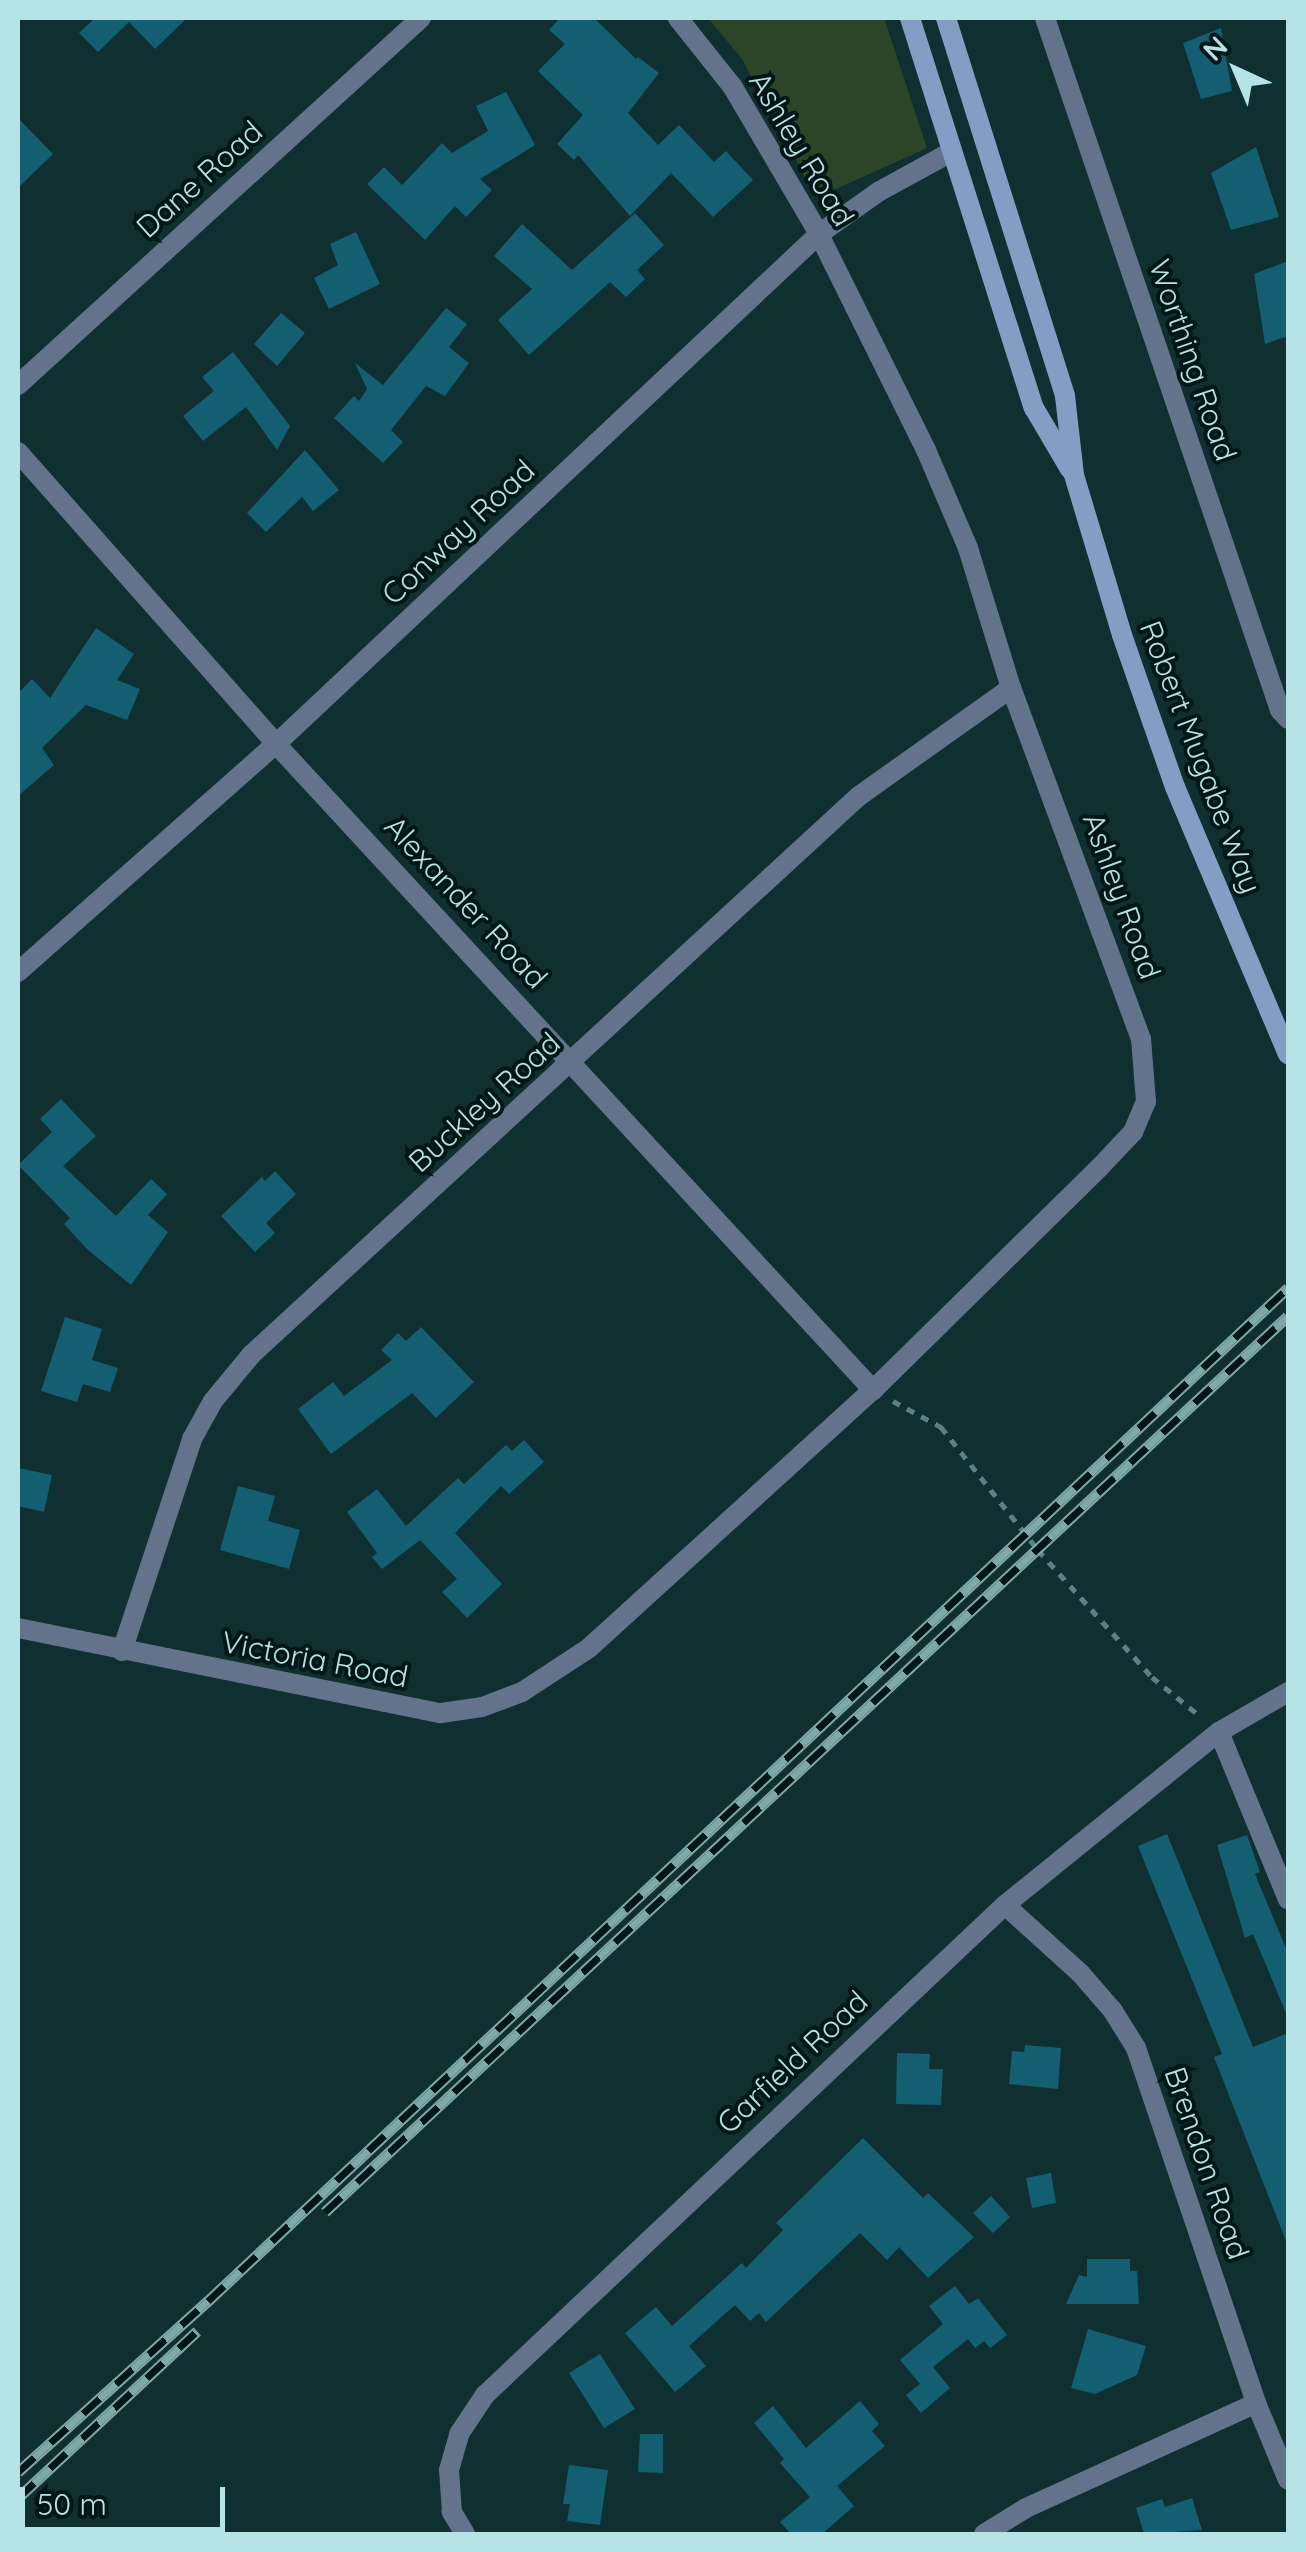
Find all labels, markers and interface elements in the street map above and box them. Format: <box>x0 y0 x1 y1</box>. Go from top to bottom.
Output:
north arrow <box>1186 20 1286 120</box>
text: N <box>1195 28 1234 68</box>
street label: Ashley Road <box>742 65 862 233</box>
street label: Dane Road <box>129 113 269 245</box>
street label: Worthing Road <box>1142 255 1244 465</box>
street label: Conway Road <box>374 452 542 612</box>
street label: Robert Mugabe Way <box>1132 616 1270 898</box>
street label: Ashley Road <box>1075 808 1169 984</box>
street label: Alexander Road <box>377 809 555 995</box>
street label: Buckley Road <box>401 1025 567 1179</box>
street label: Victoria Road <box>219 1623 411 1695</box>
street label: Garfield Road <box>709 1983 875 2141</box>
street label: Brendon Road <box>1157 2062 1257 2264</box>
scale bar <box>25 2467 230 2529</box>
text: 50 m <box>37 2485 107 2523</box>

